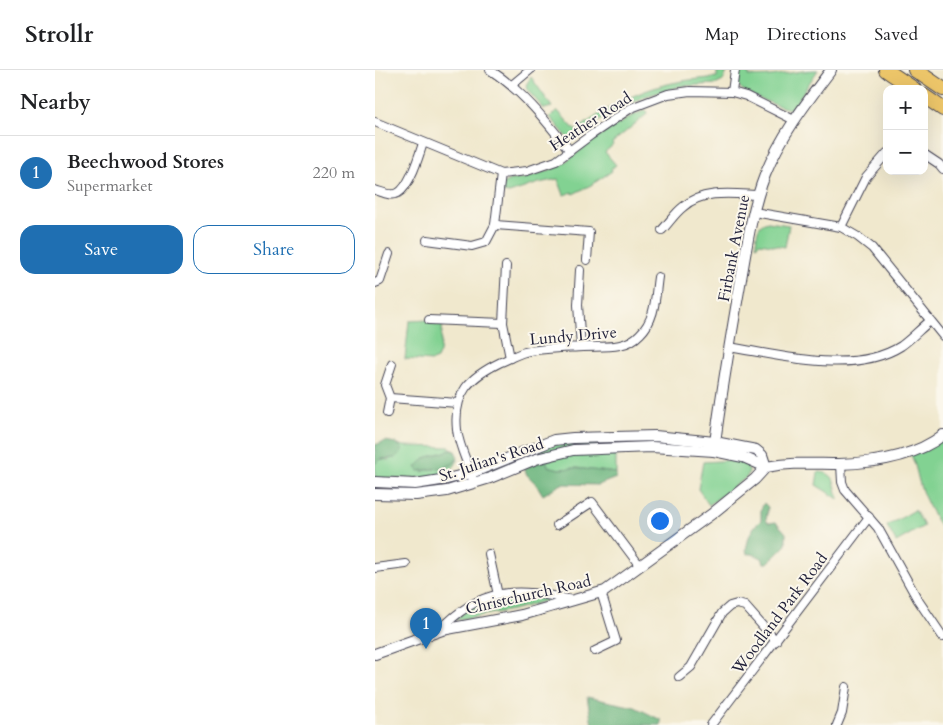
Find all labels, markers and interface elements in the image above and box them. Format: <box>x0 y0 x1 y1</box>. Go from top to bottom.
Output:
text: Strollr <box>25 18 93 51</box>
text: Map <box>705 22 739 47</box>
text: Directions <box>767 22 846 47</box>
text: Saved <box>874 22 918 47</box>
map controls <box>883 85 928 175</box>
button: + <box>883 85 928 130</box>
street label: Heather Road <box>545 87 636 157</box>
text: Nearby <box>20 88 91 117</box>
button: − <box>883 130 928 175</box>
text: Beechwood Stores <box>67 149 224 175</box>
text: 1 <box>32 162 40 184</box>
text: 220 m <box>313 162 355 184</box>
text: Supermarket <box>67 175 153 197</box>
street label: Firbank Avenue <box>713 193 755 304</box>
button: Save <box>20 225 183 274</box>
button: Share <box>193 225 355 274</box>
street label: Lundy Drive <box>529 321 618 351</box>
street label: St. Julian's Road <box>436 433 547 487</box>
your location <box>647 508 673 534</box>
street label: Woodland Park Road <box>726 548 833 680</box>
street label: Christchurch Road <box>463 570 594 620</box>
pin: 1 <box>410 608 442 649</box>

